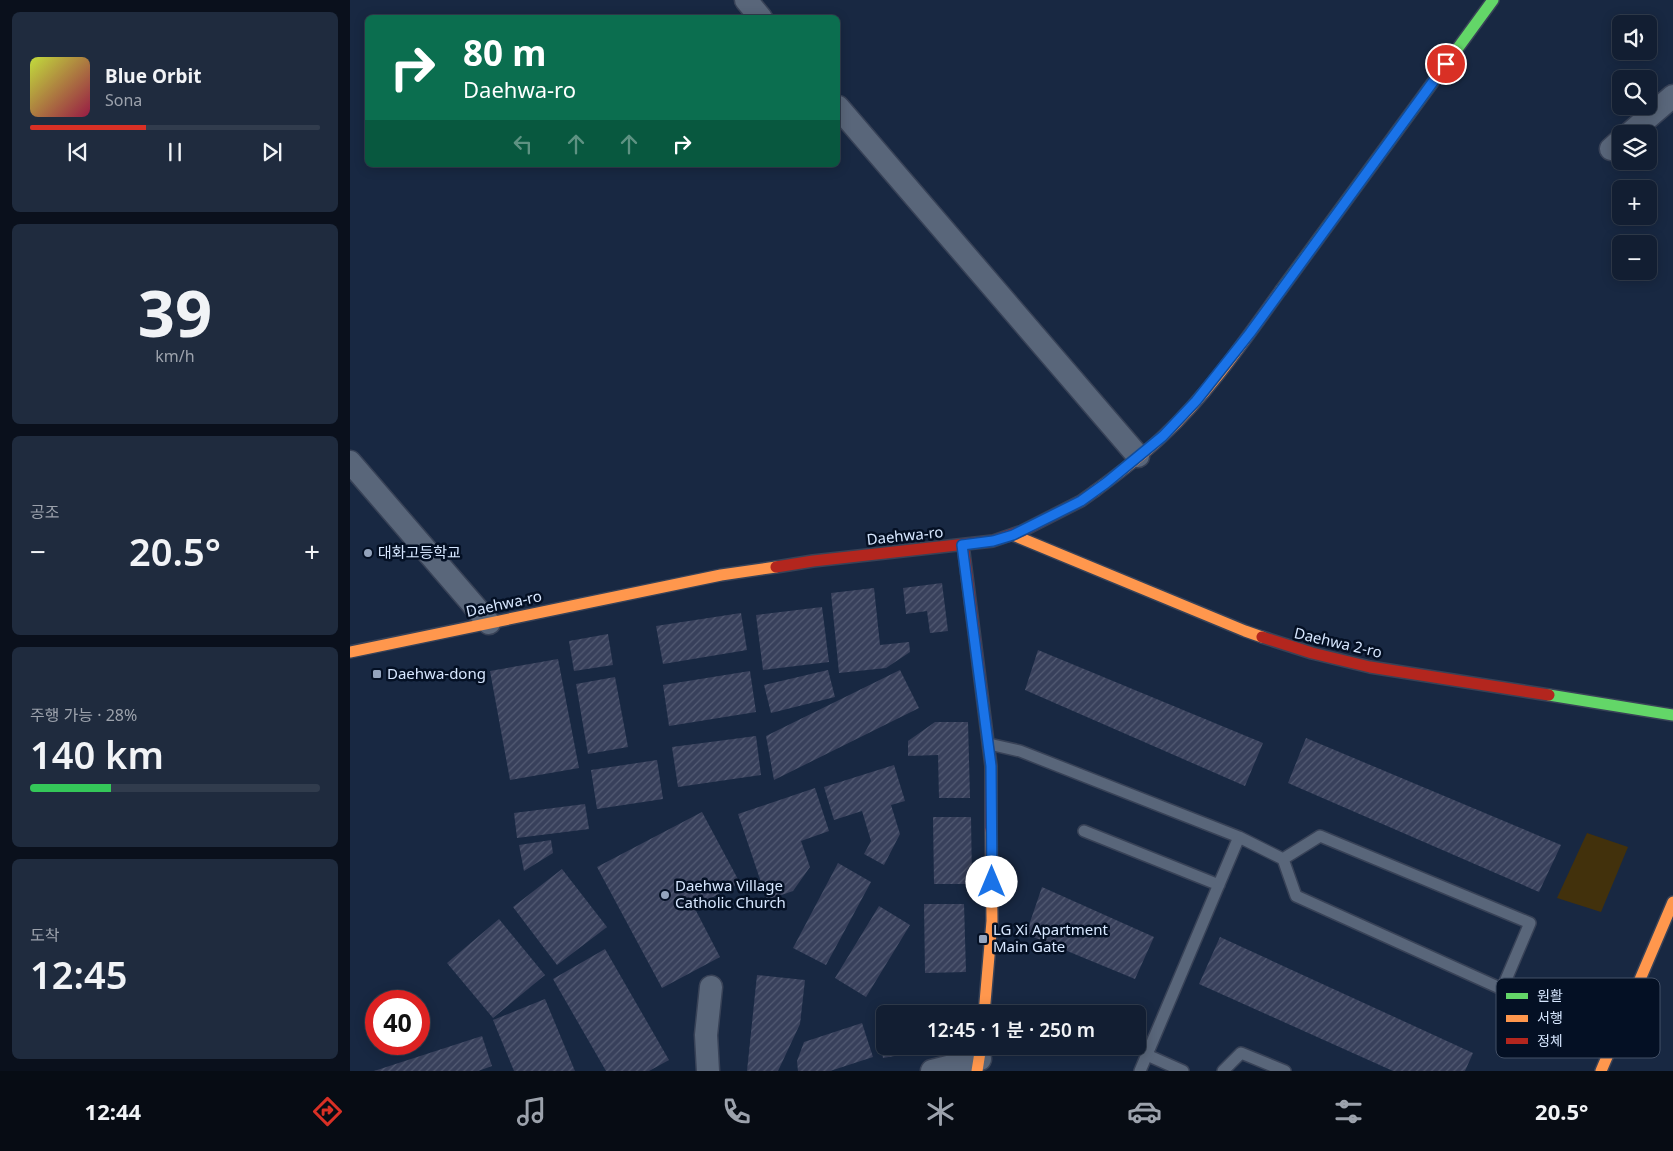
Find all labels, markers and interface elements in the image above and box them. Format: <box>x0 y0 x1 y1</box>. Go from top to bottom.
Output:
map controls <box>1612 15 1657 280</box>
button: sound <box>1612 15 1657 60</box>
text: 80 m <box>463 29 546 76</box>
icon: right <box>380 35 445 100</box>
pin <box>1425 43 1467 85</box>
icon: arrive <box>1432 50 1460 78</box>
text: Blue Orbit <box>105 63 201 89</box>
button: search <box>1612 70 1657 115</box>
text: Daehwa-ro <box>463 74 576 104</box>
text: Sona <box>105 89 142 111</box>
button: layers <box>1612 125 1657 170</box>
icon: left <box>509 130 537 158</box>
icon: ahead <box>562 130 590 158</box>
icon: ahead <box>615 130 643 158</box>
icon: right <box>668 130 696 158</box>
icon: previous <box>64 138 92 166</box>
icon: pause <box>161 138 189 166</box>
icon: next <box>258 138 286 166</box>
button: + <box>1612 180 1657 225</box>
button: − <box>1612 235 1657 280</box>
text: 39 <box>138 268 212 356</box>
text: km/h <box>155 345 195 367</box>
text: 공조 <box>30 501 59 523</box>
street label: Daehwa-ro <box>866 521 944 549</box>
text: 20.5° <box>129 525 221 577</box>
text: − <box>30 532 46 570</box>
text: + <box>304 532 320 570</box>
place label: 대화고등학교 <box>378 542 461 562</box>
marker: 대화고등학교 <box>362 547 374 559</box>
street label: Daehwa-ro <box>464 585 544 621</box>
street label: Daehwa 2-ro <box>1292 622 1384 662</box>
place label: Daehwa-dong <box>387 663 486 683</box>
marker: Daehwa-dong <box>371 668 383 680</box>
text: 주행 가능 · 28% <box>30 704 137 726</box>
text: 140 km <box>30 728 164 780</box>
position arrow <box>965 855 1017 907</box>
place label: Daehwa Village Catholic Church <box>675 875 786 912</box>
marker: Daehwa Village Catholic Church <box>659 889 671 901</box>
place label: LG Xi Apartment Main Gate <box>993 919 1109 956</box>
text: 도착 <box>30 924 59 946</box>
marker: LG Xi Apartment Main Gate <box>977 933 989 945</box>
text: 12:45 <box>30 948 127 1000</box>
legend <box>1496 978 1660 1058</box>
text: 원활 <box>1537 986 1563 1005</box>
speed limit sign: 40 <box>365 990 430 1055</box>
text: 서행 <box>1537 1008 1563 1027</box>
text: 12:45 · 1 분 · 250 m <box>927 1017 1095 1043</box>
text: 정체 <box>1537 1031 1563 1050</box>
icon: directions <box>310 1094 345 1129</box>
icon: music <box>514 1094 549 1129</box>
icon: phone <box>719 1094 754 1129</box>
icon: climate <box>923 1094 958 1129</box>
icon: car <box>1127 1094 1162 1129</box>
icon: filters <box>1331 1094 1366 1129</box>
text: 12:44 <box>85 1096 141 1126</box>
text: 20.5° <box>1535 1096 1588 1126</box>

